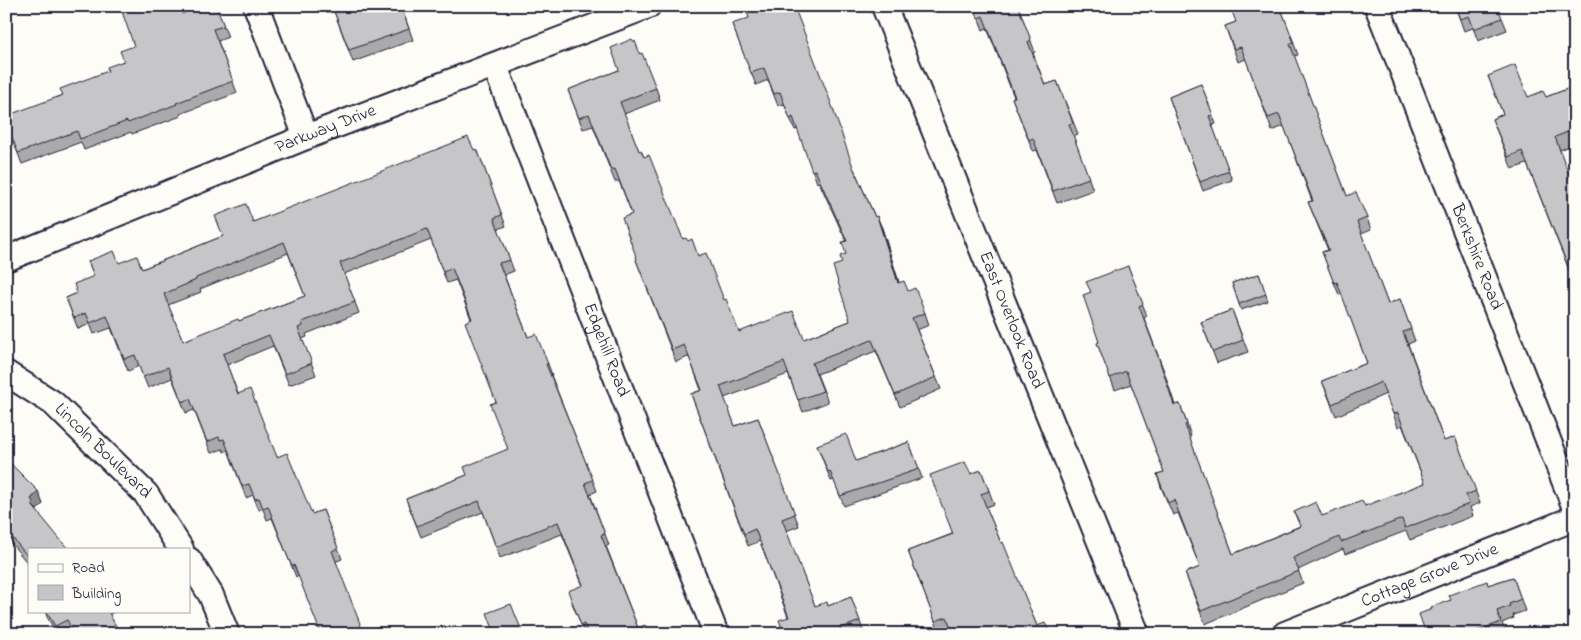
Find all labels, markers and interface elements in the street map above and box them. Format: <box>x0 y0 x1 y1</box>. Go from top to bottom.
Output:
street label: Parkway Drive <box>271 98 381 161</box>
street label: Berkshire Road <box>1443 199 1509 314</box>
street label: East Overlook Road <box>971 248 1050 393</box>
street label: Edgehill Road <box>576 299 636 401</box>
street label: Lincoln Boulevard <box>48 398 157 505</box>
street label: Cottage Grove Drive <box>1357 537 1503 615</box>
legend <box>28 548 190 612</box>
text: Road <box>72 557 105 579</box>
text: Building <box>71 583 121 606</box>

